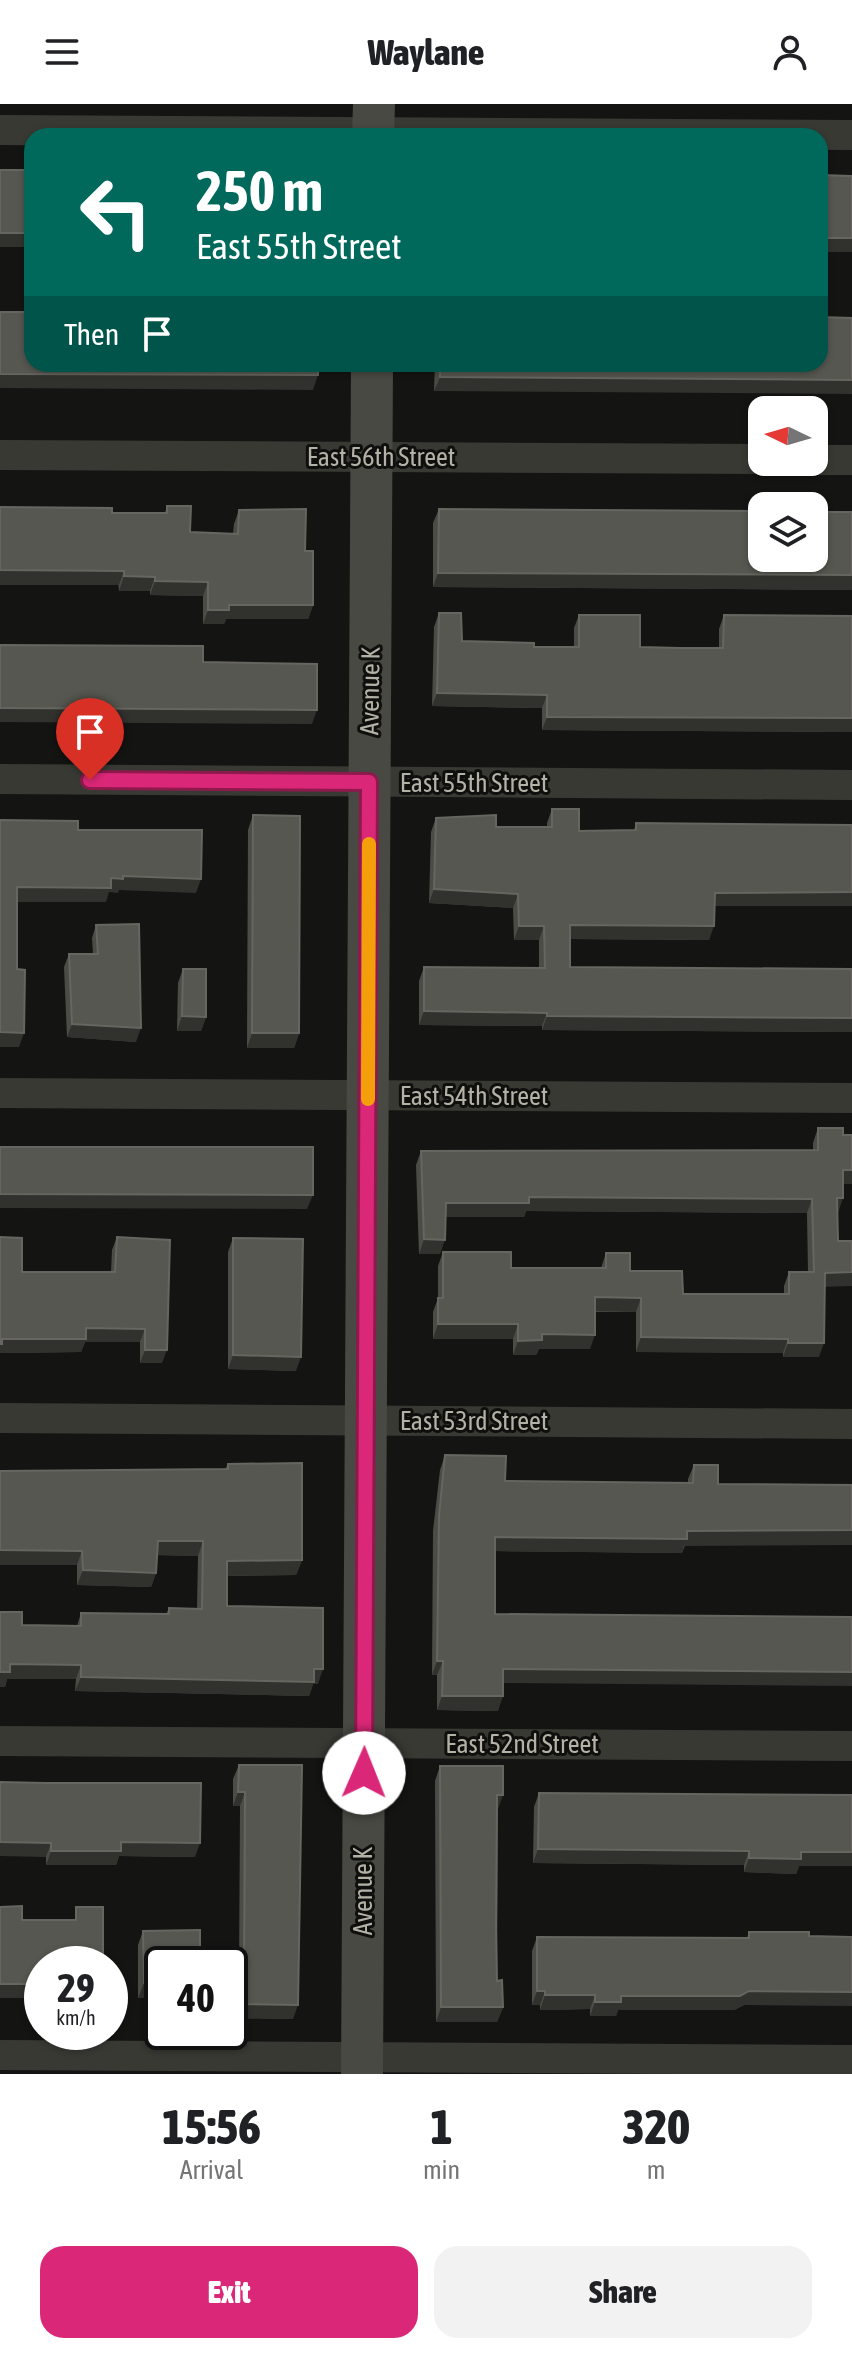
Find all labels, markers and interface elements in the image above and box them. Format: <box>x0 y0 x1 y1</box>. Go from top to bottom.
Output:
icon: menu <box>40 30 84 74</box>
icon: person <box>768 30 812 74</box>
text: Waylane <box>368 31 484 73</box>
text: 250 m <box>196 159 323 223</box>
icon: left <box>64 160 168 264</box>
text: East 55th Street <box>196 225 402 267</box>
icon: arrive <box>135 312 179 356</box>
text: Then <box>64 317 119 351</box>
north arrow <box>748 396 828 476</box>
map controls <box>748 396 828 572</box>
street label: East 56th Street <box>307 442 455 472</box>
button: layers <box>748 492 828 572</box>
street label: Avenue K <box>354 646 386 735</box>
pin <box>56 698 124 780</box>
icon: arrive <box>68 710 112 754</box>
street label: East 55th Street <box>400 768 548 798</box>
street label: East 54th Street <box>400 1081 548 1111</box>
street label: East 53rd Street <box>400 1406 548 1436</box>
street label: East 52nd Street <box>445 1729 599 1759</box>
position arrow <box>322 1731 406 1815</box>
street label: Avenue K <box>348 1847 378 1935</box>
speed limit sign: 40 <box>144 1946 248 2050</box>
text: 29 <box>57 1965 95 2010</box>
text: km/h <box>56 2006 96 2029</box>
text: 15:56 <box>162 2099 261 2154</box>
text: 1 <box>430 2099 453 2154</box>
text: 320 <box>622 2099 690 2154</box>
text: Arrival <box>180 2155 243 2185</box>
text: min <box>423 2155 460 2185</box>
text: m <box>647 2155 665 2185</box>
button: Exit <box>40 2246 418 2338</box>
button: Share <box>434 2246 812 2338</box>

